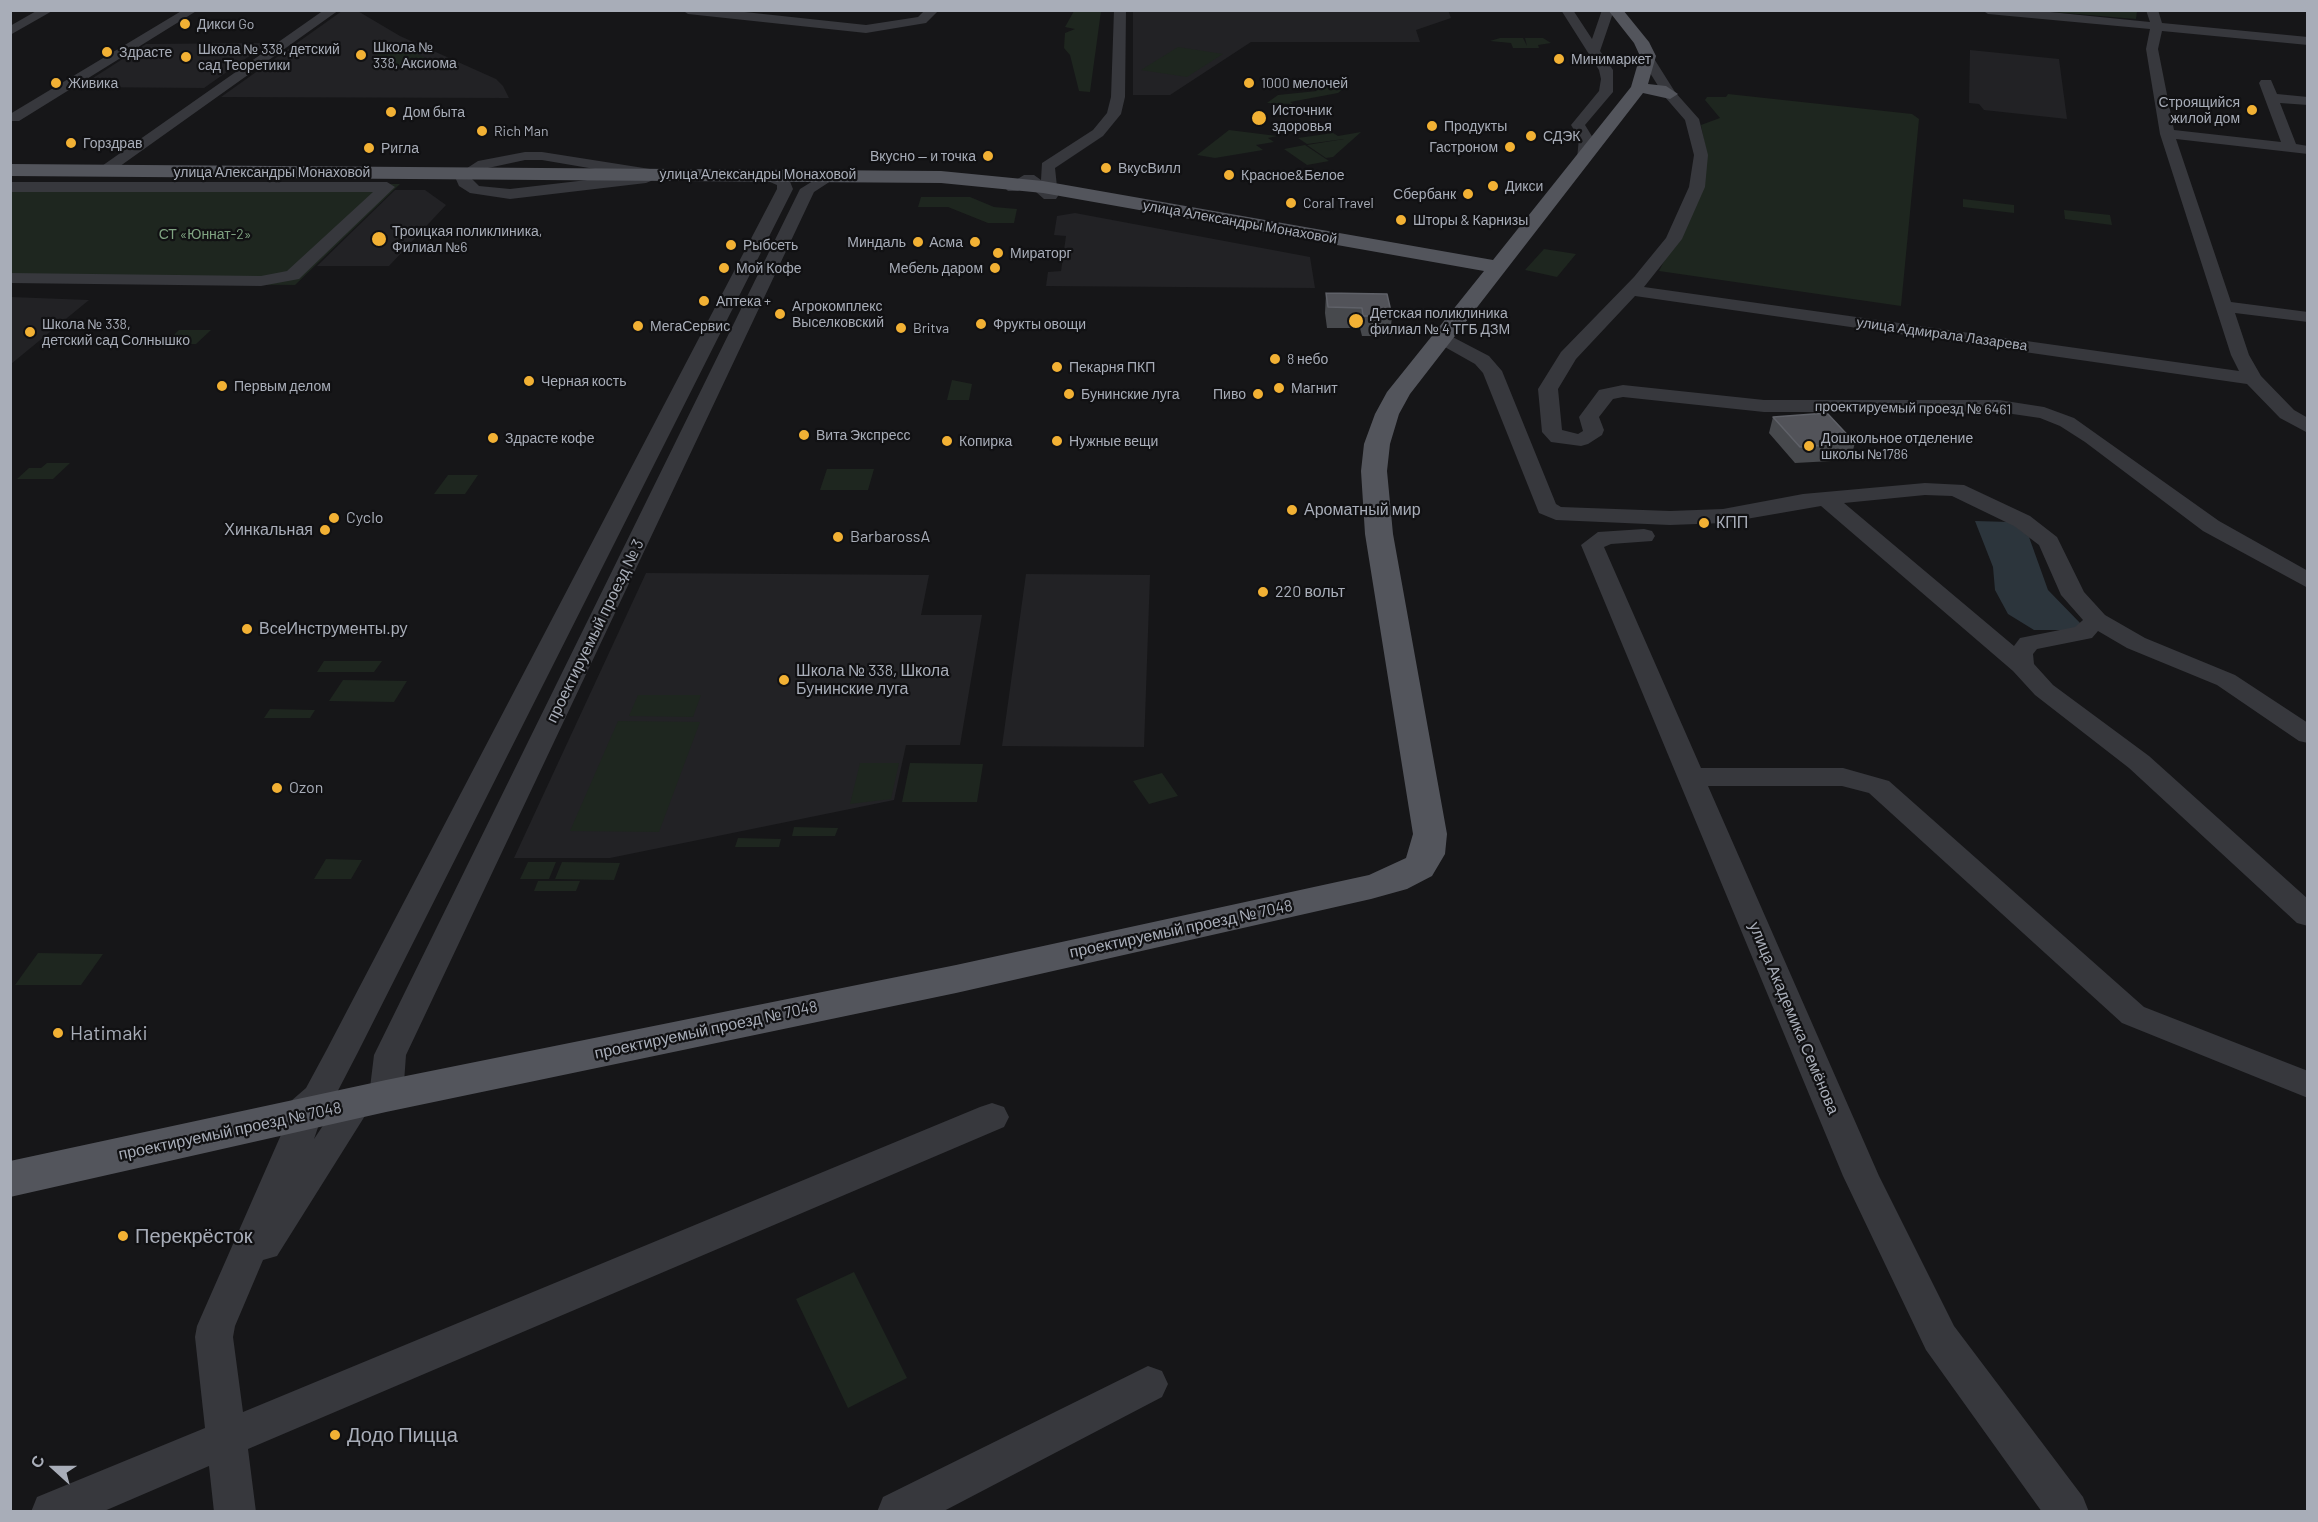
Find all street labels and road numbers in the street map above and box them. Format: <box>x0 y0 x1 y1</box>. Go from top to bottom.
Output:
street label: улица Александры Монаховой <box>174 164 370 180</box>
street label: улица Александры Монаховой <box>660 166 856 182</box>
street label: улица Александры Монаховой <box>1142 197 1338 247</box>
street label: улица Адмирала Лазарева <box>1856 314 2028 354</box>
street label: проектируемый проезд № 6461 <box>1815 398 2011 418</box>
street label: проектируемый проезд № 3 <box>542 536 648 726</box>
street label: проектируемый проезд № 7048 <box>1068 896 1294 962</box>
street label: улица Академика Семёнова <box>1745 919 1843 1117</box>
street label: проектируемый проезд № 7048 <box>593 997 819 1063</box>
street label: проектируемый проезд № 7048 <box>117 1098 343 1164</box>

